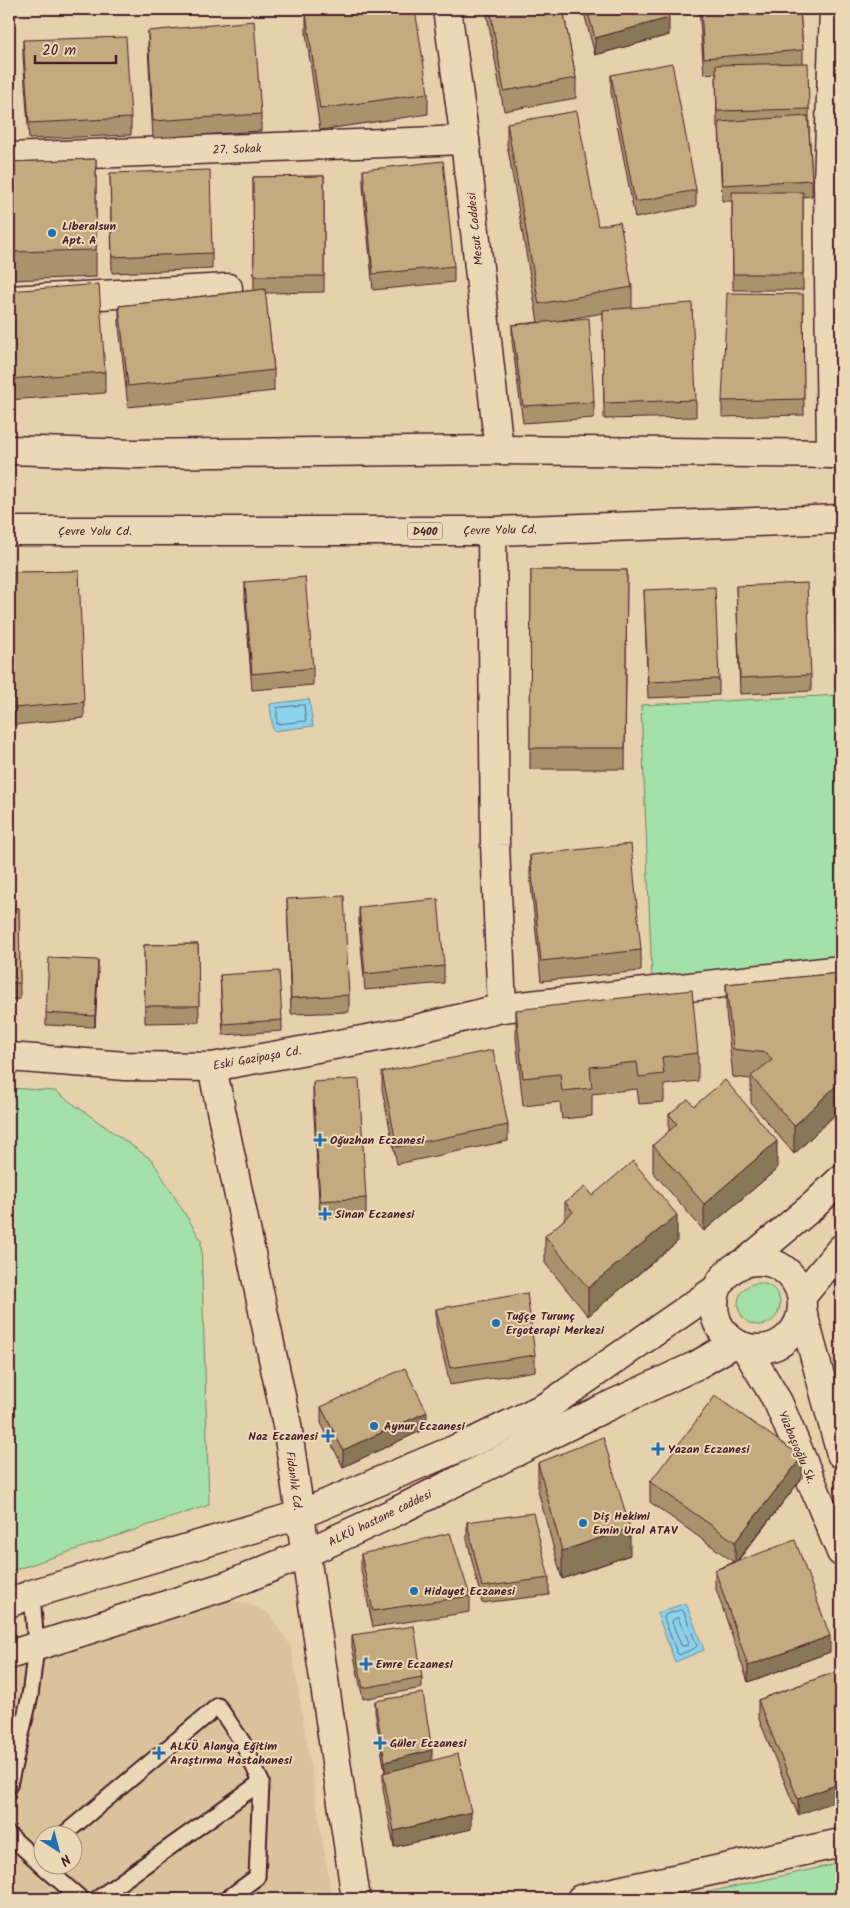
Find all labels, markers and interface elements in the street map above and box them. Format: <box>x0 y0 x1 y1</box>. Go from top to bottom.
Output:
scale bar <box>35 32 116 64</box>
text: 20 m <box>42 39 76 63</box>
street label: 27. Sokak <box>212 139 262 160</box>
street label: Mesut Caddesi <box>462 190 489 266</box>
place label: Liberalsun Apt. A <box>62 217 116 250</box>
marker: Liberalsun Apt. A <box>46 227 58 239</box>
street label: Çevre Yolu Cd. <box>463 520 537 541</box>
street label: Çevre Yolu Cd. <box>58 522 132 541</box>
road number: D400 <box>408 522 442 540</box>
street label: Eski Gazipaşa Cd. <box>211 1041 303 1076</box>
place label: Oğuzhan Eczanesi <box>330 1131 425 1150</box>
marker: Oğuzhan Eczanesi <box>314 1134 326 1146</box>
place label: Sinan Eczanesi <box>335 1205 415 1224</box>
marker: Sinan Eczanesi <box>319 1208 331 1220</box>
place label: Tuğçe Turunç Ergoterapi Merkezi <box>506 1307 605 1340</box>
marker: Tuğçe Turunç Ergoterapi Merkezi <box>490 1317 502 1329</box>
street label: Yüzbaşıoğlu Sk. <box>773 1408 820 1487</box>
place label: Aynur Eczanesi <box>384 1417 466 1436</box>
marker: Aynur Eczanesi <box>368 1420 380 1432</box>
place label: Naz Eczanesi <box>248 1427 319 1446</box>
marker: Naz Eczanesi <box>322 1430 334 1442</box>
place label: Yazan Eczanesi <box>668 1440 750 1459</box>
marker: Yazan Eczanesi <box>652 1443 664 1455</box>
street label: Fidanlık Cd. <box>280 1450 307 1512</box>
street label: ALKÜ hastane caddesi <box>325 1485 436 1552</box>
place label: Diş Hekimi Emin Ural ATAV <box>593 1507 679 1540</box>
marker: Diş Hekimi Emin Ural ATAV <box>577 1517 589 1529</box>
place label: Hidayet Eczanesi <box>424 1582 516 1601</box>
marker: Hidayet Eczanesi <box>408 1585 420 1597</box>
place label: Emre Eczanesi <box>376 1655 454 1674</box>
marker: Emre Eczanesi <box>360 1658 372 1670</box>
place label: Güler Eczanesi <box>390 1734 467 1753</box>
place label: ALKÜ Alanya Eğitim Araştırma Hastahanesi <box>170 1737 293 1770</box>
marker: Güler Eczanesi <box>374 1737 386 1749</box>
marker: ALKÜ Alanya Eğitim Araştırma Hastahanesi <box>152 1746 166 1760</box>
north arrow <box>32 1826 82 1876</box>
text: N <box>55 1848 75 1871</box>

